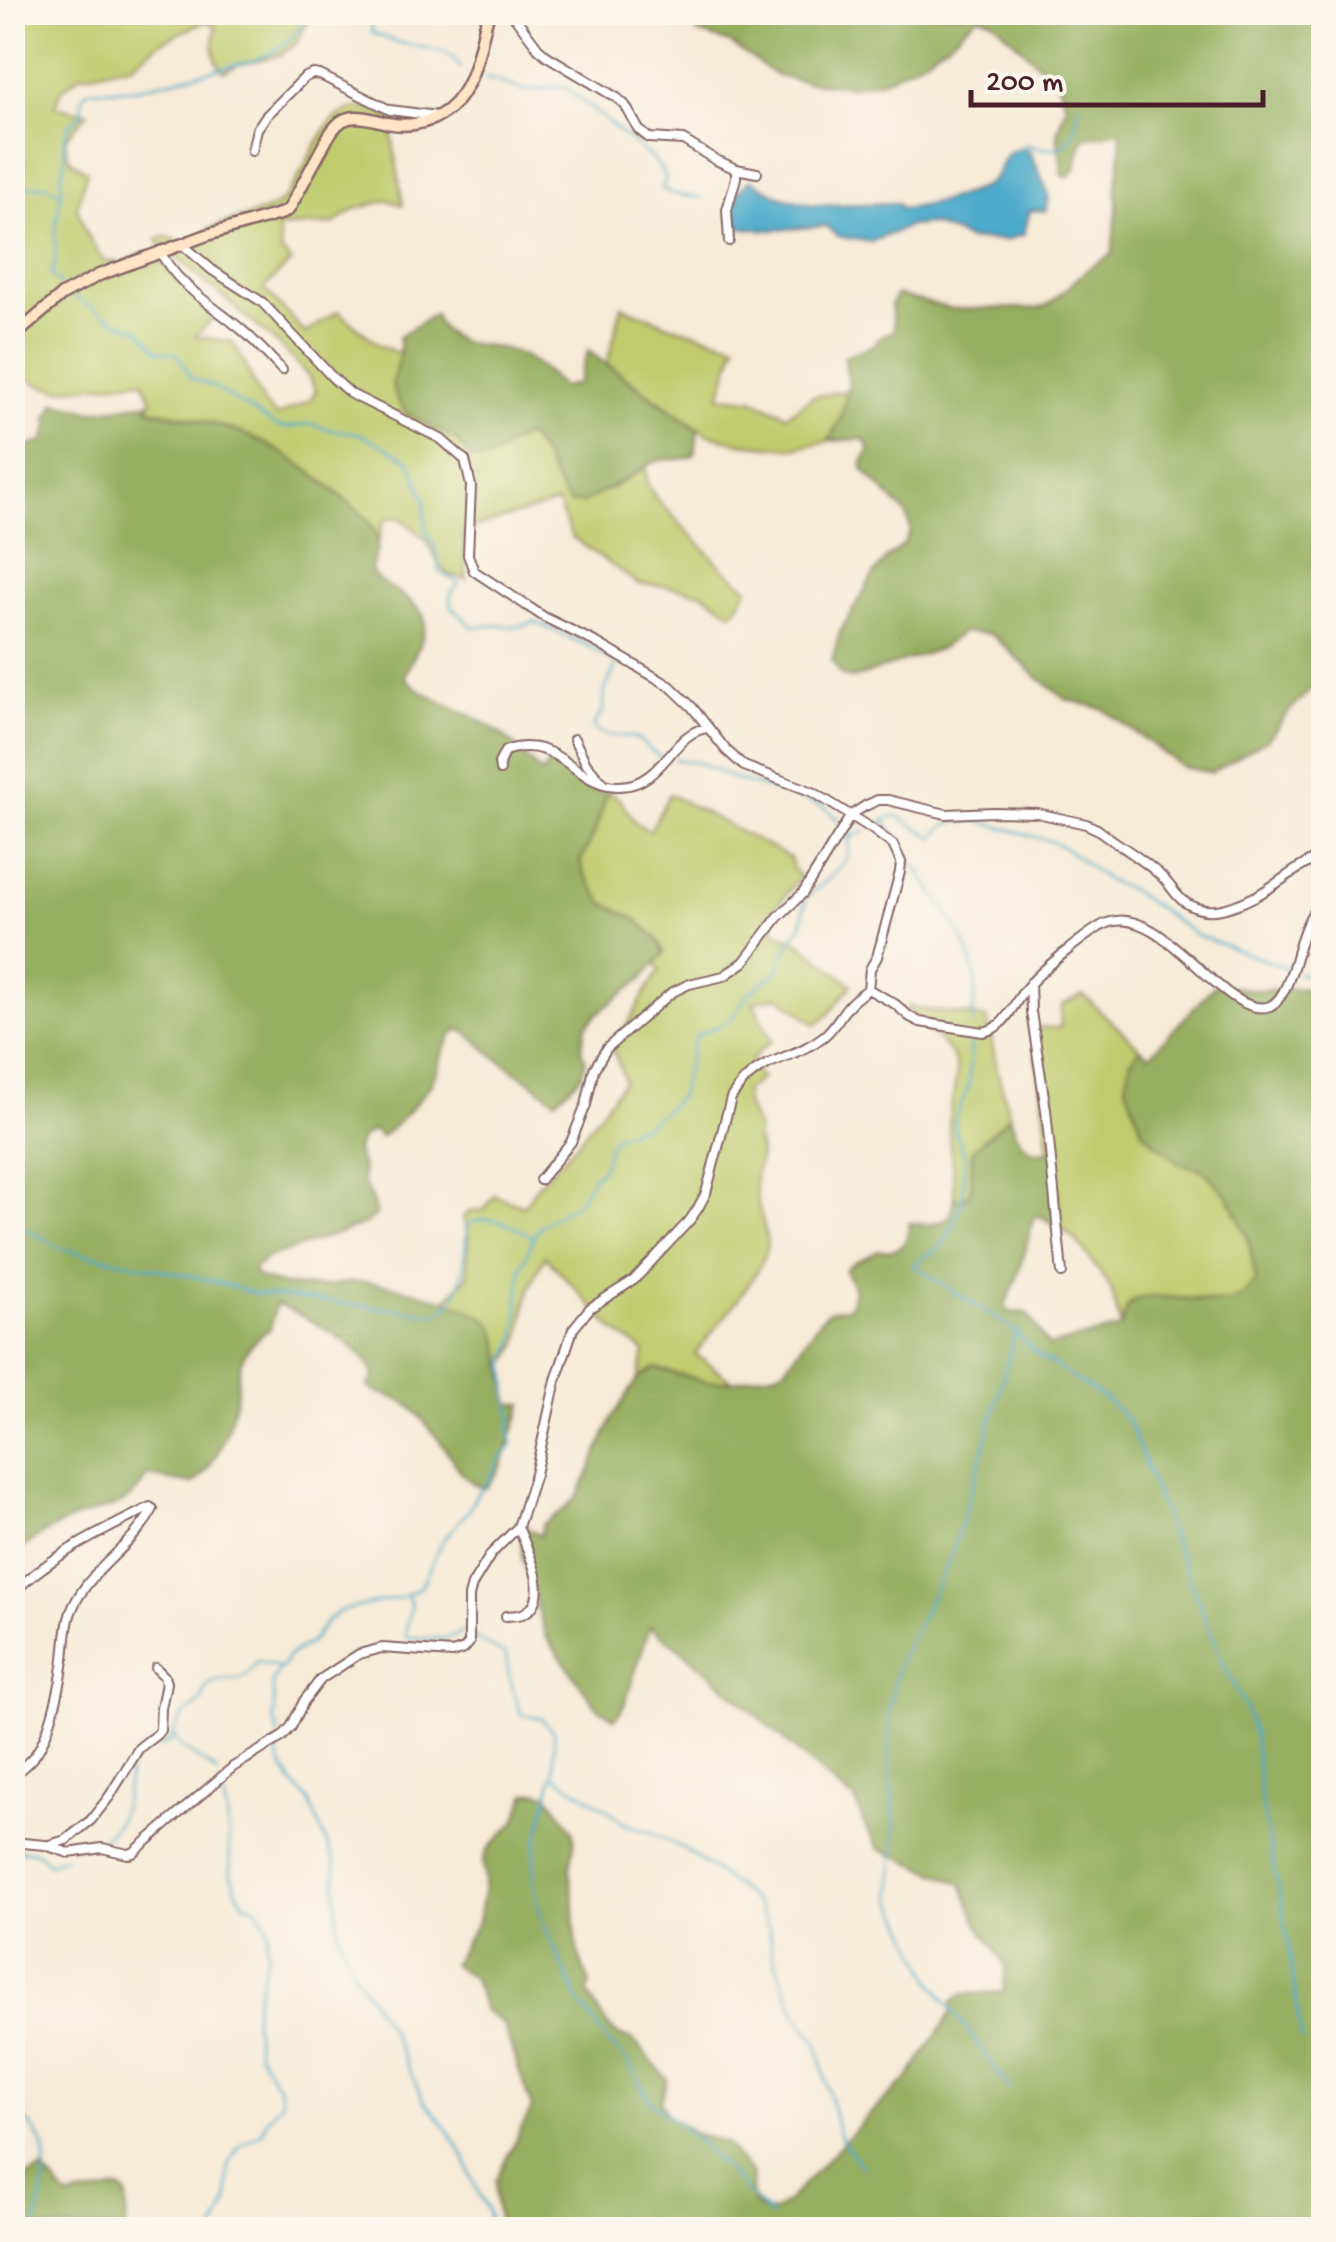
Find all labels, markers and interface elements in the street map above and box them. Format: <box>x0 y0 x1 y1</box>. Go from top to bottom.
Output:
scale bar <box>971 45 1264 107</box>
text: 200 m <box>986 67 1063 102</box>

